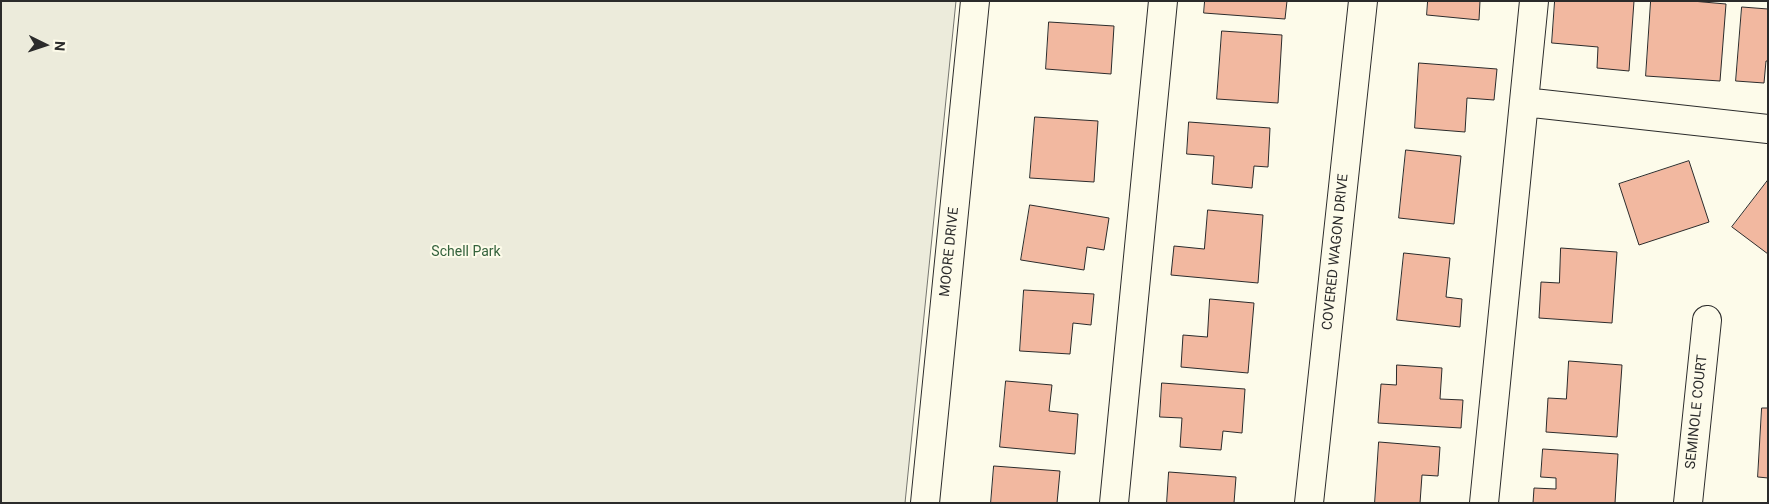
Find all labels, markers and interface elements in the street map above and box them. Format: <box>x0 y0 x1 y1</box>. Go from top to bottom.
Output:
north arrow <box>20 20 70 70</box>
text: N <box>52 41 68 52</box>
street label: COVERED WAGON DRIVE <box>1319 173 1353 331</box>
street label: MOORE DRIVE <box>937 206 963 298</box>
park label: Schell Park <box>431 244 501 260</box>
street label: SEMINOLE COURT <box>1683 354 1711 470</box>

